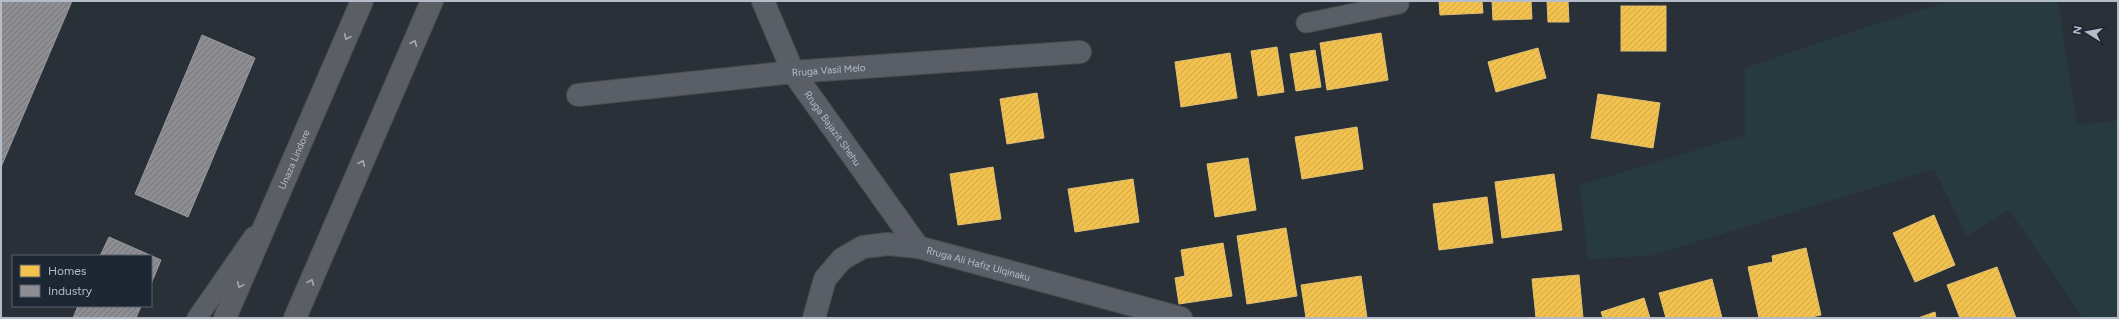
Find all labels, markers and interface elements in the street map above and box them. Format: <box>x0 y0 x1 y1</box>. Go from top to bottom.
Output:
north arrow <box>2067 12 2107 52</box>
text: N <box>2070 25 2085 36</box>
one-way arrow <box>344 32 352 40</box>
one-way arrow <box>409 40 417 47</box>
street label: Rruga Vasil Melo <box>791 61 866 79</box>
street label: Rruga Bajazit Shehu <box>801 88 864 169</box>
street label: Unaza Lindore <box>275 127 313 191</box>
one-way arrow <box>357 159 365 167</box>
street label: Rruga Ali Hafiz Ulqinaku <box>925 244 1032 284</box>
legend <box>12 255 152 307</box>
text: Homes <box>48 264 87 278</box>
one-way arrow <box>306 279 314 286</box>
one-way arrow <box>236 281 244 288</box>
text: Industry <box>48 284 93 298</box>

